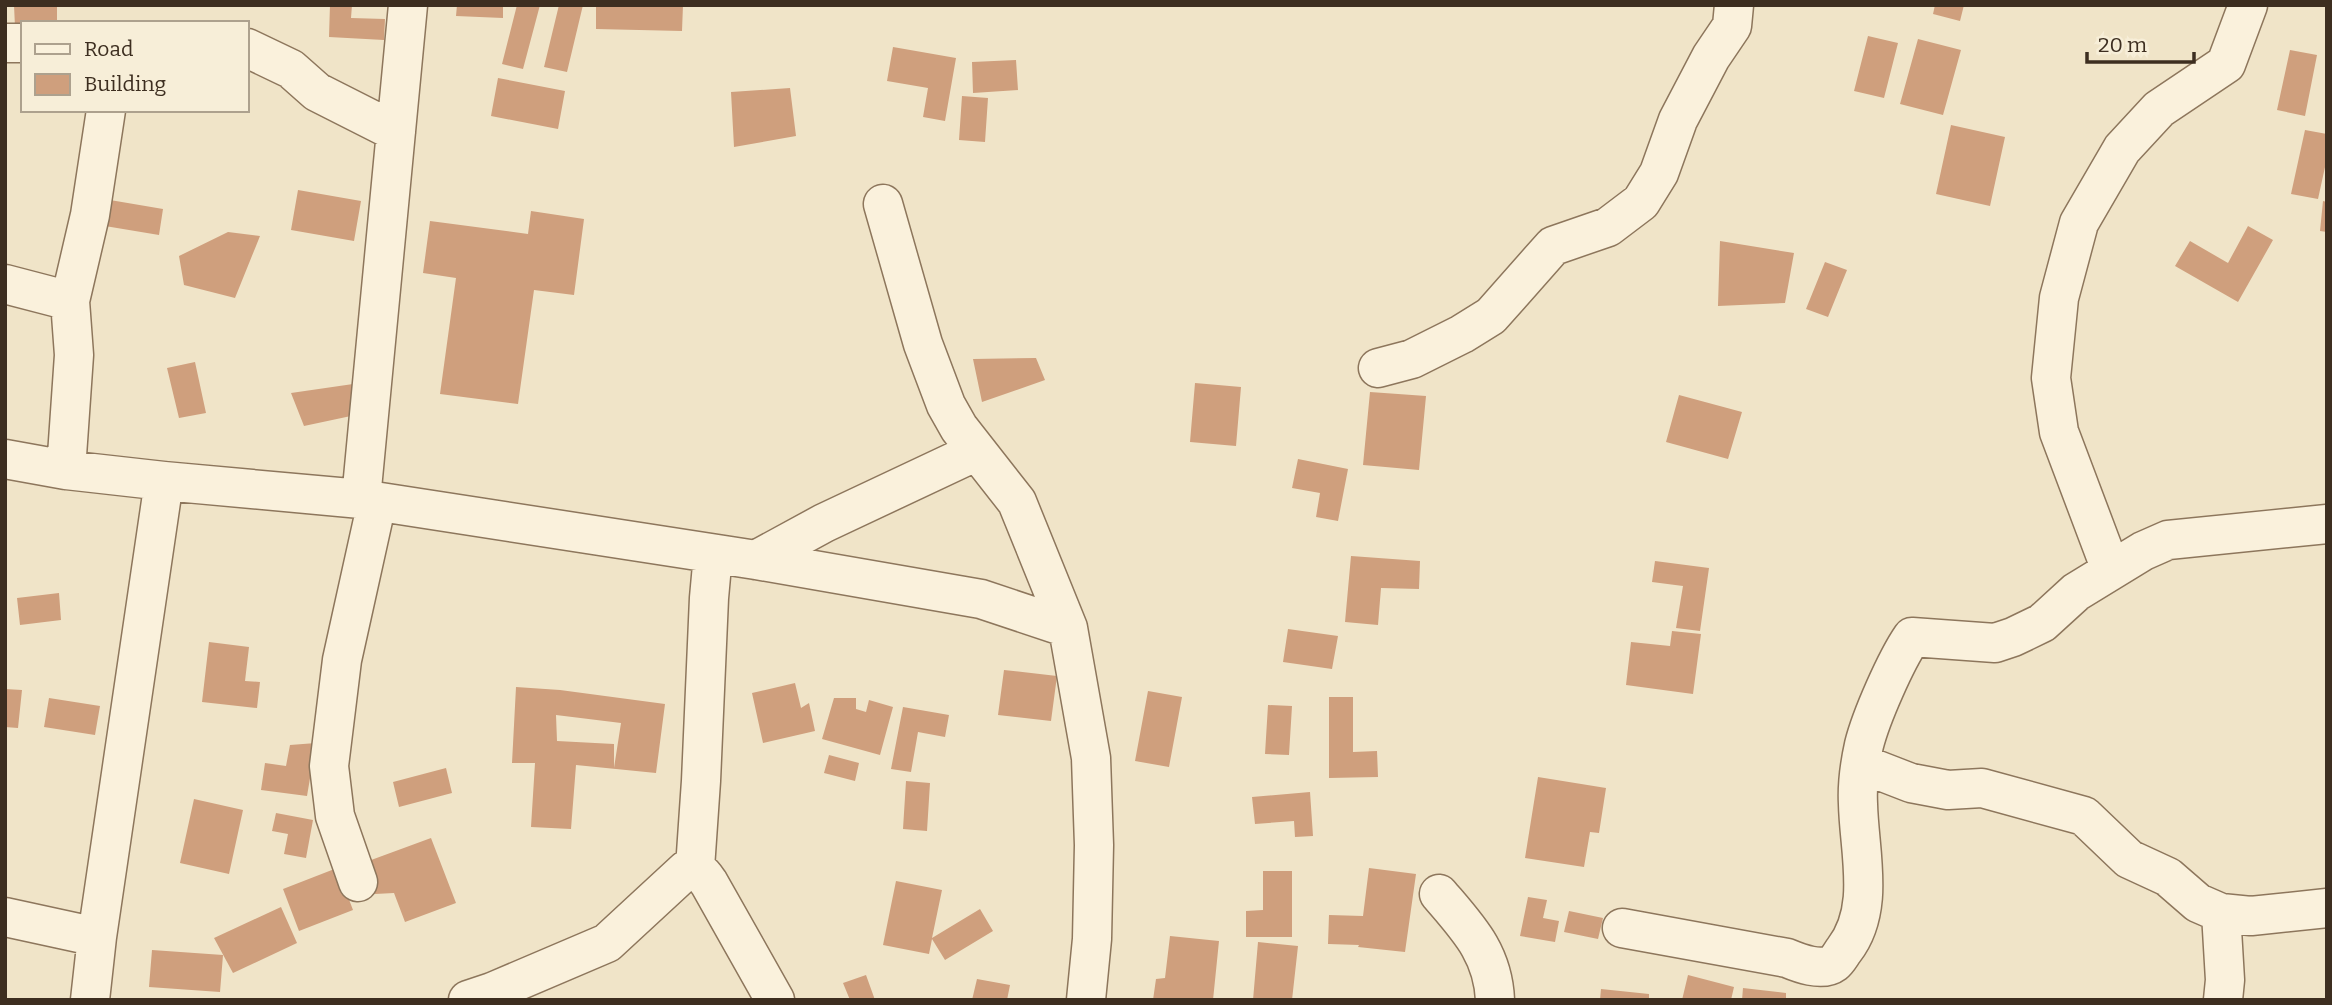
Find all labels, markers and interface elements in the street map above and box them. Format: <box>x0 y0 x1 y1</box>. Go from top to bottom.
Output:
legend <box>21 21 248 112</box>
scale bar <box>2087 21 2194 65</box>
text: 20 m <box>2098 32 2147 58</box>
text: Road <box>84 36 133 62</box>
text: Building <box>84 71 167 97</box>

